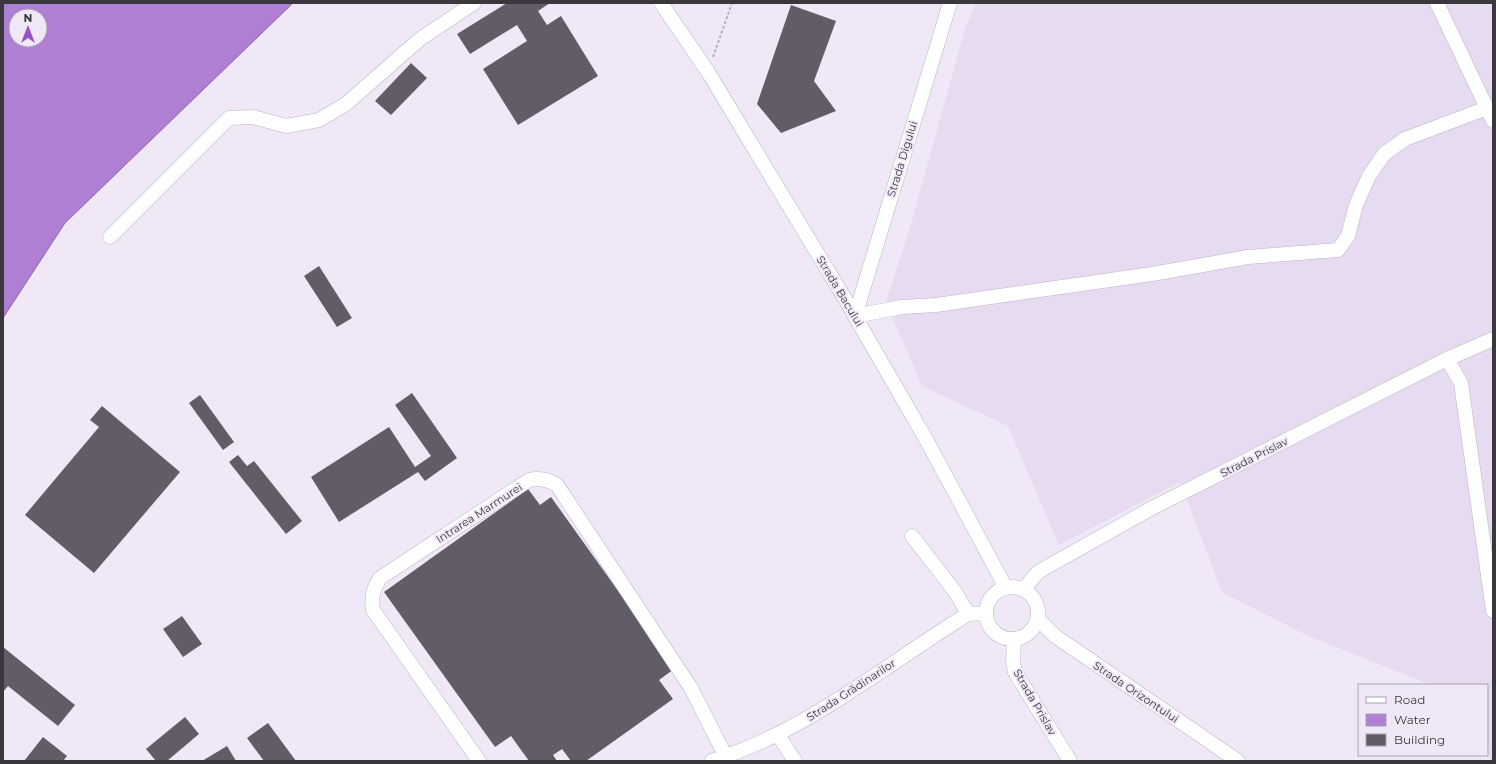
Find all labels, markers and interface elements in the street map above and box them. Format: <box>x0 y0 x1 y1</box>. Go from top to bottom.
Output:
north arrow <box>8 8 48 48</box>
text: N <box>24 11 32 25</box>
street label: Strada Digului <box>884 119 920 199</box>
street label: Strada Bacului <box>813 253 867 329</box>
street label: Strada Prislav <box>1218 434 1290 480</box>
street label: Intrarea Marmurei <box>433 480 525 546</box>
street label: Strada Grădinarilor <box>804 656 898 724</box>
street label: Strada Orizontului <box>1091 658 1181 726</box>
street label: Strada Prislav <box>1010 666 1060 738</box>
legend <box>1358 684 1488 756</box>
text: Road <box>1394 692 1425 707</box>
text: Water <box>1394 712 1431 727</box>
text: Building <box>1394 732 1445 747</box>

